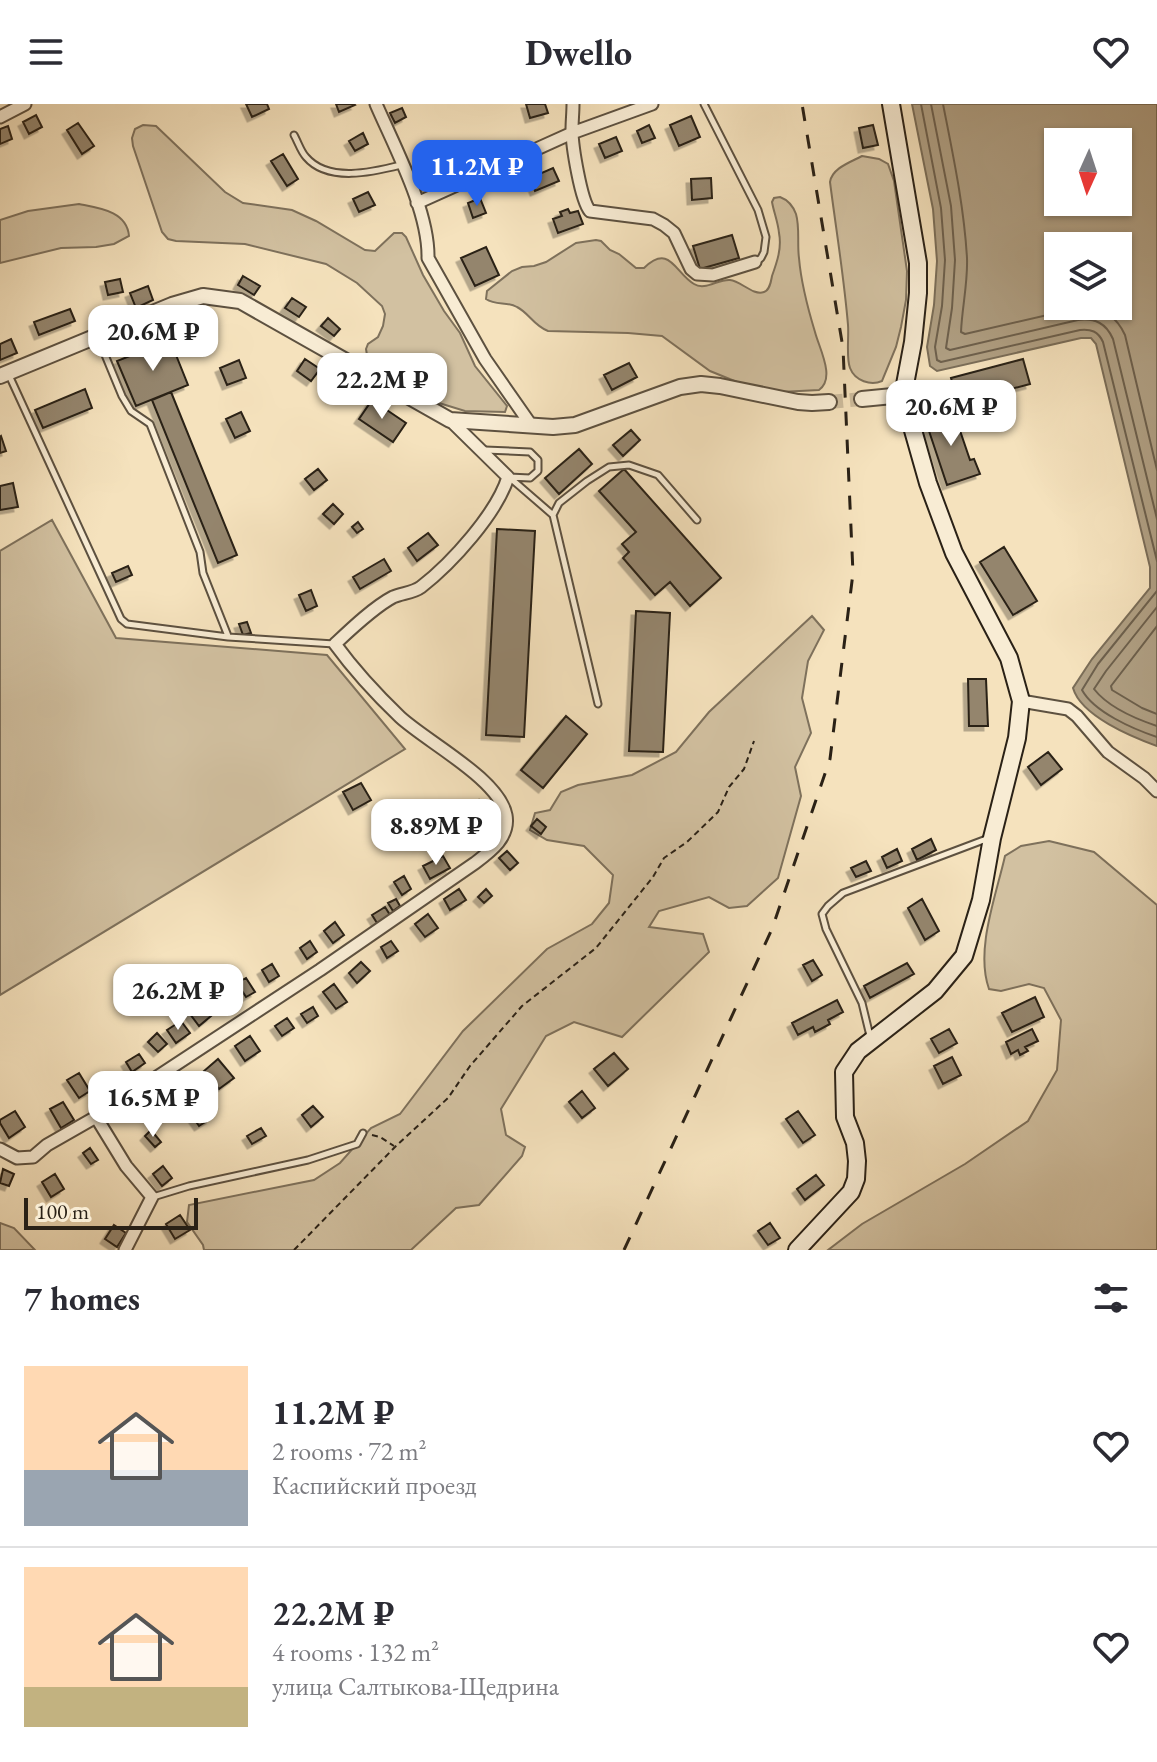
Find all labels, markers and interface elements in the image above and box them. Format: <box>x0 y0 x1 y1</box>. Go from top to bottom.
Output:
text: Dwello <box>525 29 632 76</box>
icon: menu <box>24 30 68 74</box>
icon: heart <box>1089 30 1133 74</box>
north arrow <box>1044 128 1132 216</box>
map controls <box>1044 128 1132 320</box>
pin: 11.2M ₽ <box>403 140 551 208</box>
text: 11.2M ₽ <box>430 149 524 183</box>
button: layers <box>1044 232 1132 320</box>
pin: 20.6M ₽ <box>79 305 227 373</box>
text: 20.6M ₽ <box>106 314 200 348</box>
pin: 22.2M ₽ <box>308 353 456 421</box>
text: 22.2M ₽ <box>335 362 429 396</box>
pin: 20.6M ₽ <box>877 380 1025 448</box>
text: 20.6M ₽ <box>904 389 998 423</box>
pin: 8.89M ₽ <box>362 799 510 867</box>
text: 8.89M ₽ <box>389 808 483 842</box>
pin: 26.2M ₽ <box>104 964 252 1032</box>
text: 26.2M ₽ <box>131 973 225 1007</box>
pin: 16.5M ₽ <box>79 1071 227 1139</box>
text: 16.5M ₽ <box>106 1080 200 1114</box>
scale bar <box>24 1194 198 1230</box>
text: 100 m <box>36 1197 89 1226</box>
text: 7 homes <box>24 1276 140 1320</box>
icon: filters <box>1089 1276 1133 1320</box>
text: 11.2M ₽ <box>272 1390 395 1434</box>
icon: home <box>88 1398 184 1494</box>
icon: heart <box>1089 1424 1133 1468</box>
text: 2 rooms · 72 m² <box>272 1434 427 1468</box>
text: Каспийский проезд <box>272 1468 477 1502</box>
text: 22.2M ₽ <box>272 1591 395 1635</box>
icon: home <box>88 1599 184 1695</box>
icon: heart <box>1089 1625 1133 1669</box>
text: 4 rooms · 132 m² <box>272 1635 439 1669</box>
text: улица Салтыкова-Щедрина <box>272 1669 559 1703</box>

